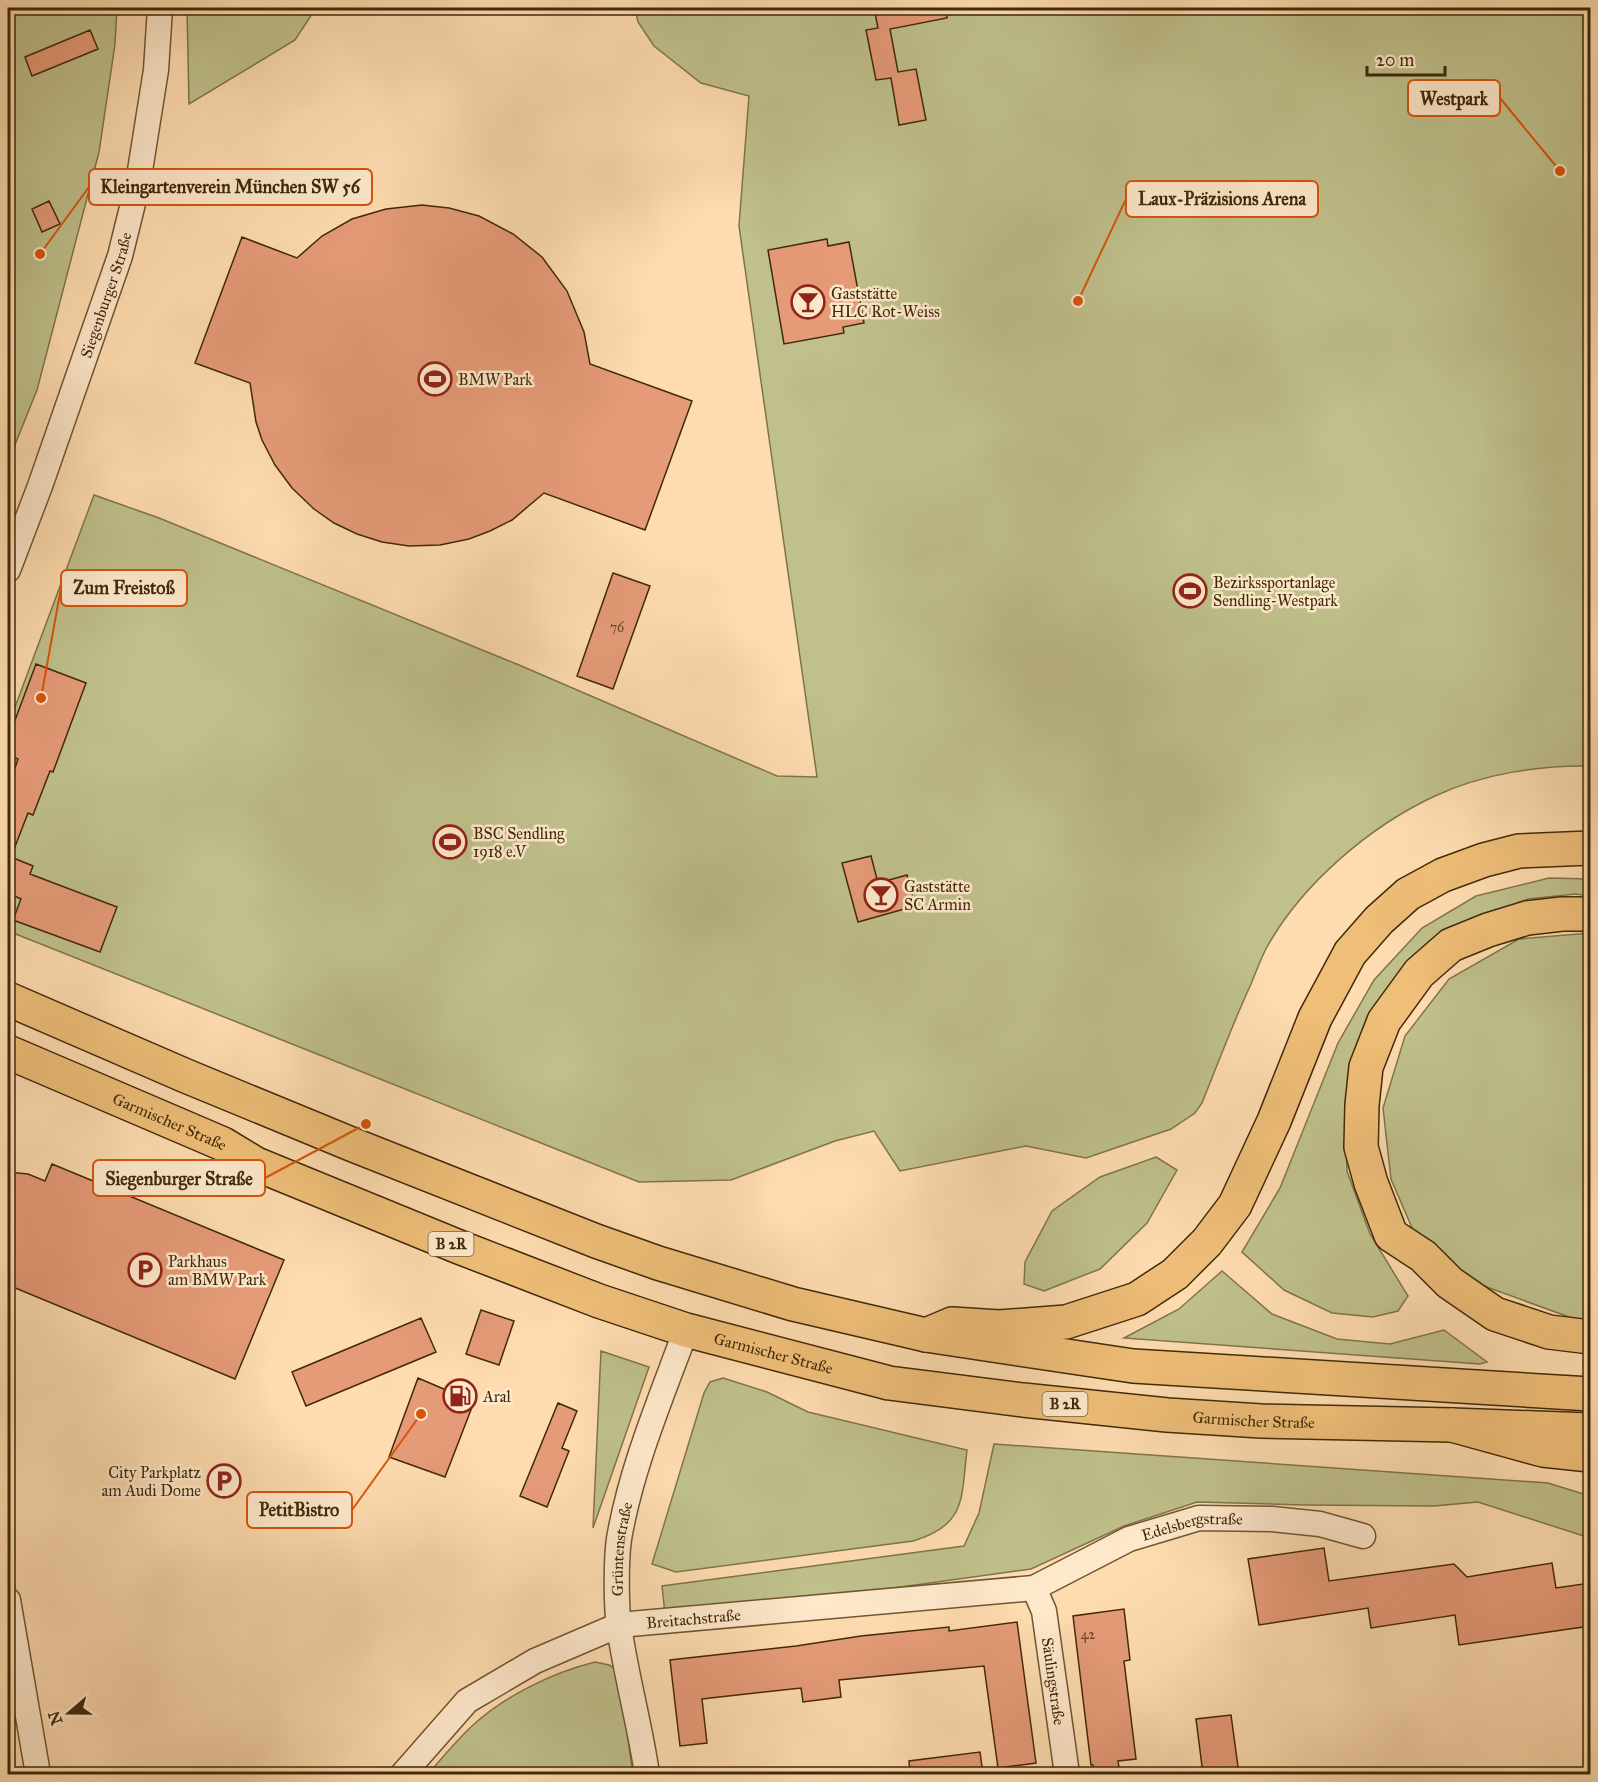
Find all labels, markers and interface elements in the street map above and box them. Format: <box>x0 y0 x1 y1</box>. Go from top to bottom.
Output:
scale bar <box>1367 39 1445 77</box>
text: 20 m <box>1376 49 1414 71</box>
callout: Westpark <box>1408 80 1500 116</box>
text: Westpark <box>1420 88 1489 111</box>
callout: Kleingartenverein München SW 56 <box>89 169 372 205</box>
text: Kleingartenverein München SW 56 <box>100 176 361 199</box>
callout: Laux-Präzisions Arena <box>1126 181 1318 217</box>
text: Laux-Präzisions Arena <box>1138 188 1306 210</box>
street label: Siegenburger Straße <box>76 230 136 360</box>
bar icon: Gaststätte HLC Rot-Weiss <box>790 284 826 320</box>
place label: Gaststätte HLC Rot-Weiss <box>831 284 940 321</box>
sports icon: BMW Park <box>417 361 453 397</box>
place label: BMW Park <box>458 370 533 389</box>
callout: Zum Freistoß <box>61 570 187 606</box>
sports icon: Bezirkssportanlage Sendling-Westpark <box>1172 573 1208 609</box>
place label: Bezirkssportanlage Sendling-Westpark <box>1213 573 1338 611</box>
text: Zum Freistoß <box>73 577 176 599</box>
house number: 76 <box>610 619 625 636</box>
sports icon: BSC Sendling 1918 e.V <box>432 824 468 860</box>
place label: BSC Sendling 1918 e.V <box>473 824 565 861</box>
bar icon: Gaststätte SC Armin <box>863 877 899 913</box>
place label: Gaststätte SC Armin <box>904 877 971 914</box>
street label: Garmischer Straße <box>110 1089 231 1154</box>
callout: Siegenburger Straße <box>93 1160 265 1196</box>
text: Siegenburger Straße <box>105 1168 253 1191</box>
road number: B 2R <box>428 1232 474 1256</box>
parking icon: Parkhaus am BMW Park <box>127 1252 163 1288</box>
place label: Parkhaus am BMW Park <box>168 1252 267 1289</box>
street label: Garmischer Straße <box>712 1329 835 1378</box>
fuel station icon: Aral <box>442 1378 478 1414</box>
place label: Aral <box>482 1387 512 1406</box>
road number: B 2R <box>1042 1392 1088 1416</box>
street label: Garmischer Straße <box>1192 1408 1315 1432</box>
place label: City Parkplatz am Audi Dome <box>102 1463 202 1500</box>
parking icon: City Parkplatz am Audi Dome <box>206 1463 242 1499</box>
callout: PetitBistro <box>247 1492 352 1528</box>
text: PetitBistro <box>259 1499 339 1521</box>
street label: Grüntenstraße <box>608 1500 637 1596</box>
street label: Edelsbergstraße <box>1139 1509 1243 1545</box>
street label: Breitachstraße <box>645 1605 742 1633</box>
house number: 42 <box>1081 1626 1095 1643</box>
street label: Säulingstraße <box>1038 1636 1069 1727</box>
north arrow <box>39 1683 99 1743</box>
text: N <box>44 1708 67 1728</box>

